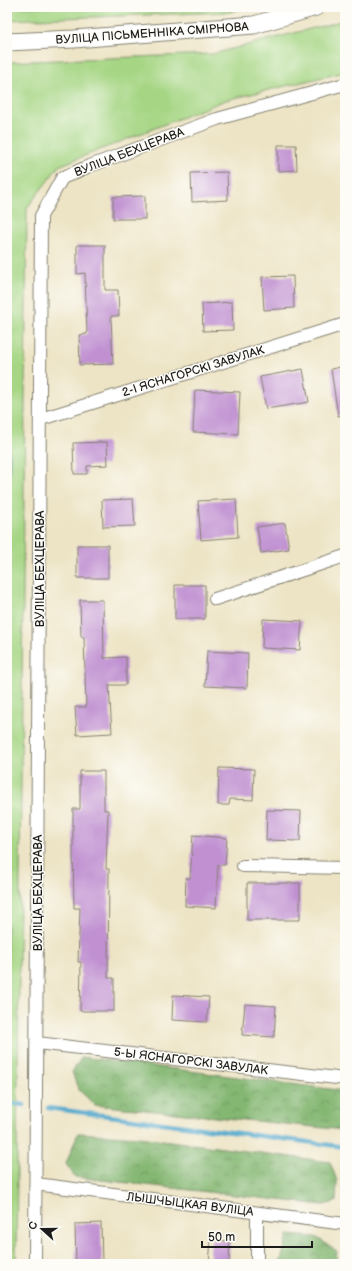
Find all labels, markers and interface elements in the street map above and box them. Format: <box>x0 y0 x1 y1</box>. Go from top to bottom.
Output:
street label: ВУЛІЦА ПІСЬМЕННІКА СМІРНОВА <box>55 19 250 48</box>
street label: ВУЛІЦА БЕХЦЕРАВА <box>72 124 187 180</box>
street label: 2-І ЯСНАГОРСКІ ЗАВУЛАК <box>120 343 266 400</box>
street label: ВУЛІЦА БЕХЦЕРАВА <box>33 510 48 627</box>
street label: ВУЛІЦА БЕХЦЕРАВА <box>31 834 46 951</box>
street label: 5-Ы ЯСНАГОРСКІ ЗАВУЛАК <box>113 1045 269 1078</box>
street label: ЛЫШЧЫЦКАЯ ВУЛІЦА <box>125 1189 255 1220</box>
north arrow <box>22 1209 62 1249</box>
text: С <box>26 1219 41 1231</box>
scale bar <box>202 1223 312 1249</box>
text: 50 m <box>208 1230 235 1245</box>

